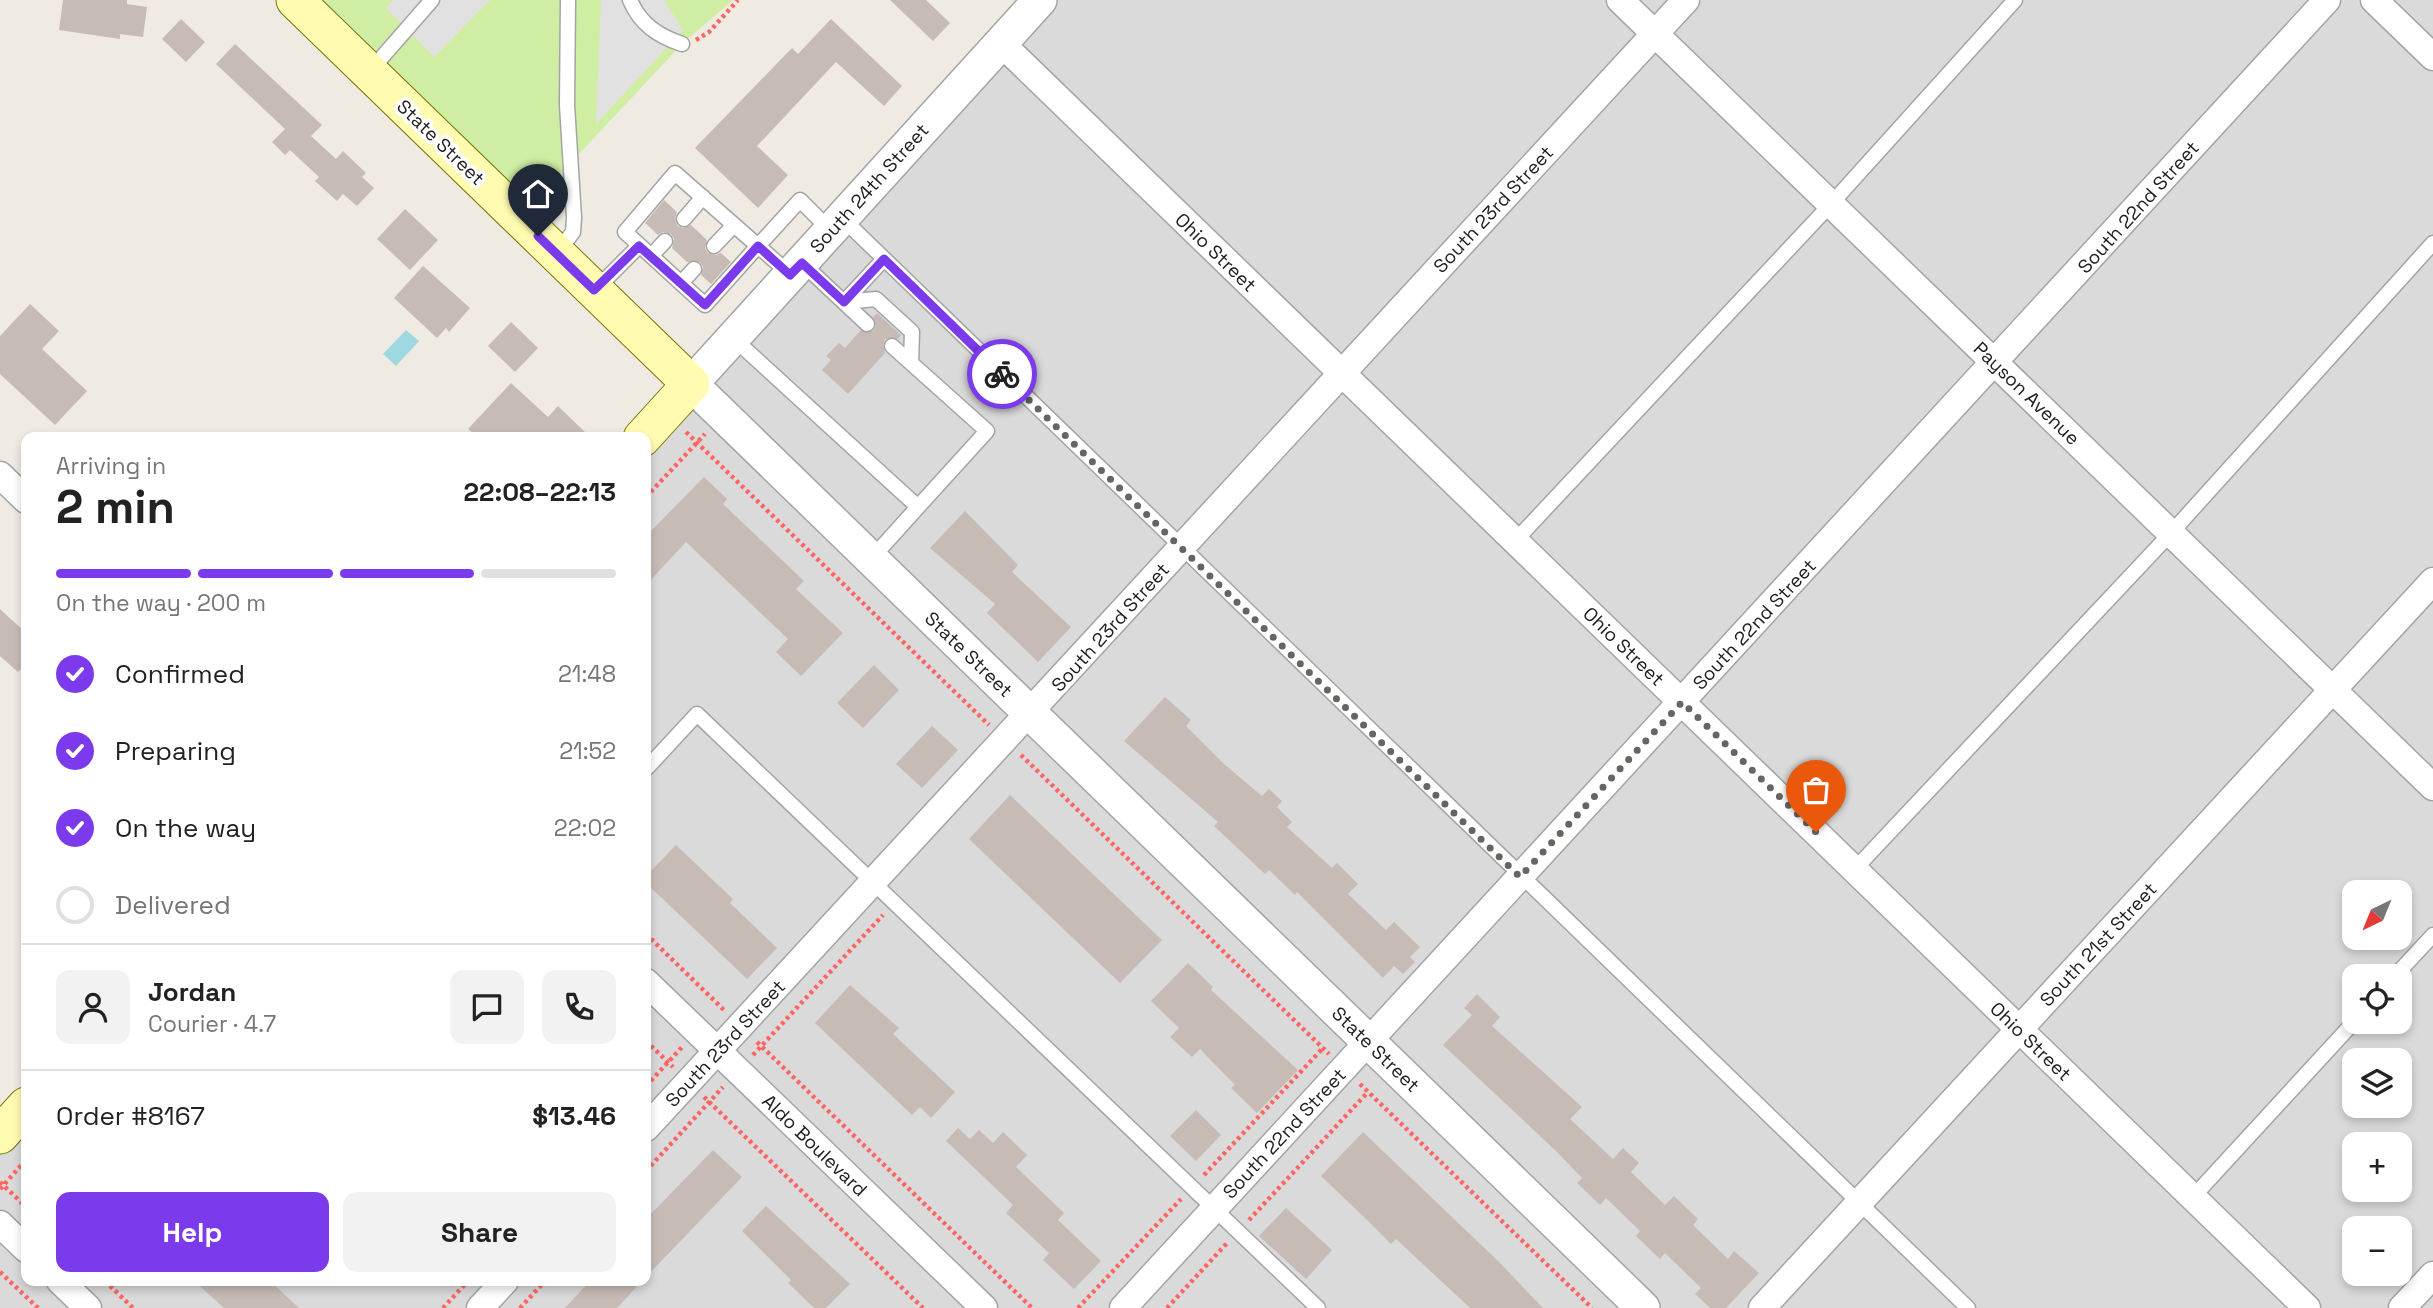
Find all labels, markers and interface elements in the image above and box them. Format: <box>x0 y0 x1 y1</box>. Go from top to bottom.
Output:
street label: State Street <box>391 94 490 191</box>
street label: South 24th Street <box>804 118 934 259</box>
street label: South 22nd Street <box>2072 136 2205 279</box>
street label: South 23rd Street <box>1428 140 1559 278</box>
pin <box>508 164 568 236</box>
icon: home <box>519 175 557 213</box>
street label: Ohio Street <box>1170 207 1262 297</box>
street label: Payson Avenue <box>1968 336 2085 451</box>
courier <box>967 339 1037 409</box>
icon: bike <box>983 355 1021 393</box>
text: Arriving in <box>56 451 166 481</box>
text: 22:08–22:13 <box>464 475 616 509</box>
text: 2 min <box>56 478 175 536</box>
street label: South 22nd Street <box>1687 554 1821 695</box>
street label: South 23rd Street <box>1046 558 1175 697</box>
text: On the way · 200 m <box>56 588 266 618</box>
street label: Ohio Street <box>1578 601 1670 691</box>
street label: State Street <box>919 606 1018 703</box>
icon: check <box>56 655 94 693</box>
text: Confirmed <box>115 657 245 691</box>
text: 21:48 <box>558 659 616 689</box>
icon: check <box>56 732 94 770</box>
text: Preparing <box>115 734 236 768</box>
text: 21:52 <box>559 736 616 766</box>
pin <box>1786 760 1846 832</box>
icon: bag <box>1797 771 1835 809</box>
icon: check <box>56 809 94 847</box>
text: On the way <box>115 811 256 845</box>
text: 22:02 <box>554 813 616 843</box>
street label: South 21st Street <box>2034 877 2162 1012</box>
north arrow <box>2342 880 2412 950</box>
map controls <box>2342 880 2412 1286</box>
text: Delivered <box>115 888 231 922</box>
button: locate <box>2342 964 2412 1034</box>
button: person <box>56 970 130 1044</box>
button: chat <box>450 970 524 1044</box>
button: phone <box>542 970 616 1044</box>
street label: South 23rd Street <box>660 974 791 1112</box>
text: Jordan <box>148 975 236 1009</box>
street label: Ohio Street <box>1985 996 2077 1086</box>
street label: State Street <box>1326 1001 1425 1098</box>
text: Courier · 4.7 <box>148 1009 276 1039</box>
button: layers <box>2342 1048 2412 1118</box>
street label: South 22nd Street <box>1217 1063 1351 1204</box>
street label: Aldo Boulevard <box>757 1089 873 1202</box>
text: Order #8167 <box>56 1099 205 1133</box>
text: $13.46 <box>532 1099 616 1133</box>
button: + <box>2342 1132 2412 1202</box>
button: Help <box>56 1192 329 1272</box>
button: Share <box>343 1192 616 1272</box>
button: − <box>2342 1216 2412 1286</box>

